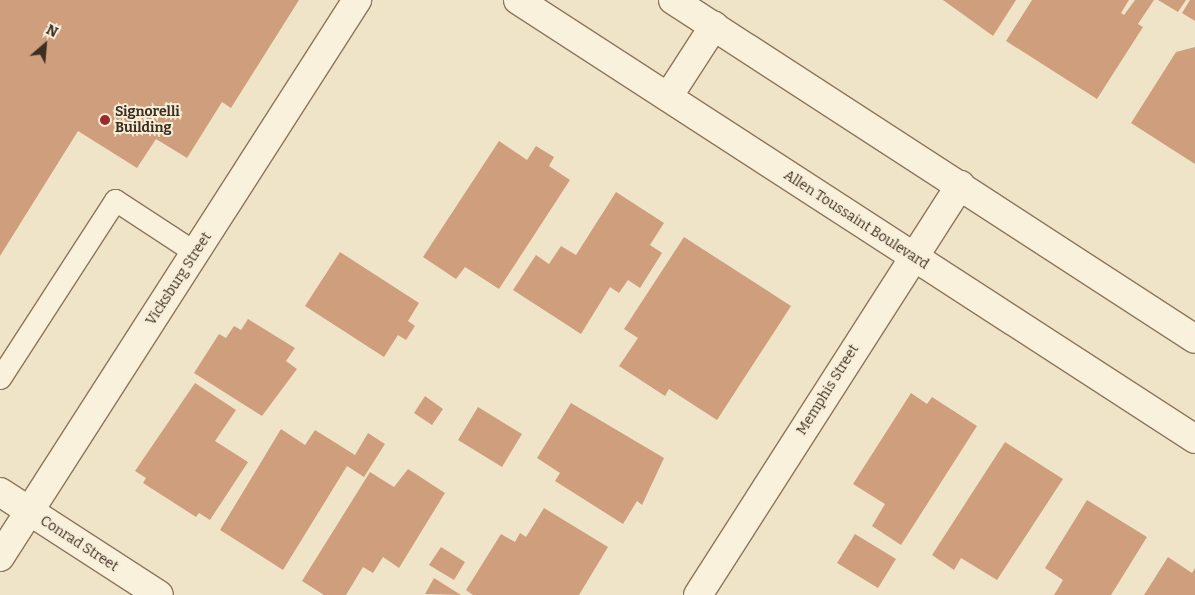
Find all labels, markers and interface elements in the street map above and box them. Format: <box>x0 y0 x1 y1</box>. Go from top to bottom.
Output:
north arrow <box>20 20 70 70</box>
text: N <box>43 21 61 41</box>
place label: Signorelli Building <box>115 104 180 136</box>
marker: Signorelli Building <box>99 114 111 126</box>
street label: Allen Toussaint Boulevard <box>780 167 932 273</box>
street label: Vicksburg Street <box>143 229 215 329</box>
street label: Memphis Street <box>793 342 863 438</box>
street label: Conrad Street <box>37 513 121 575</box>

